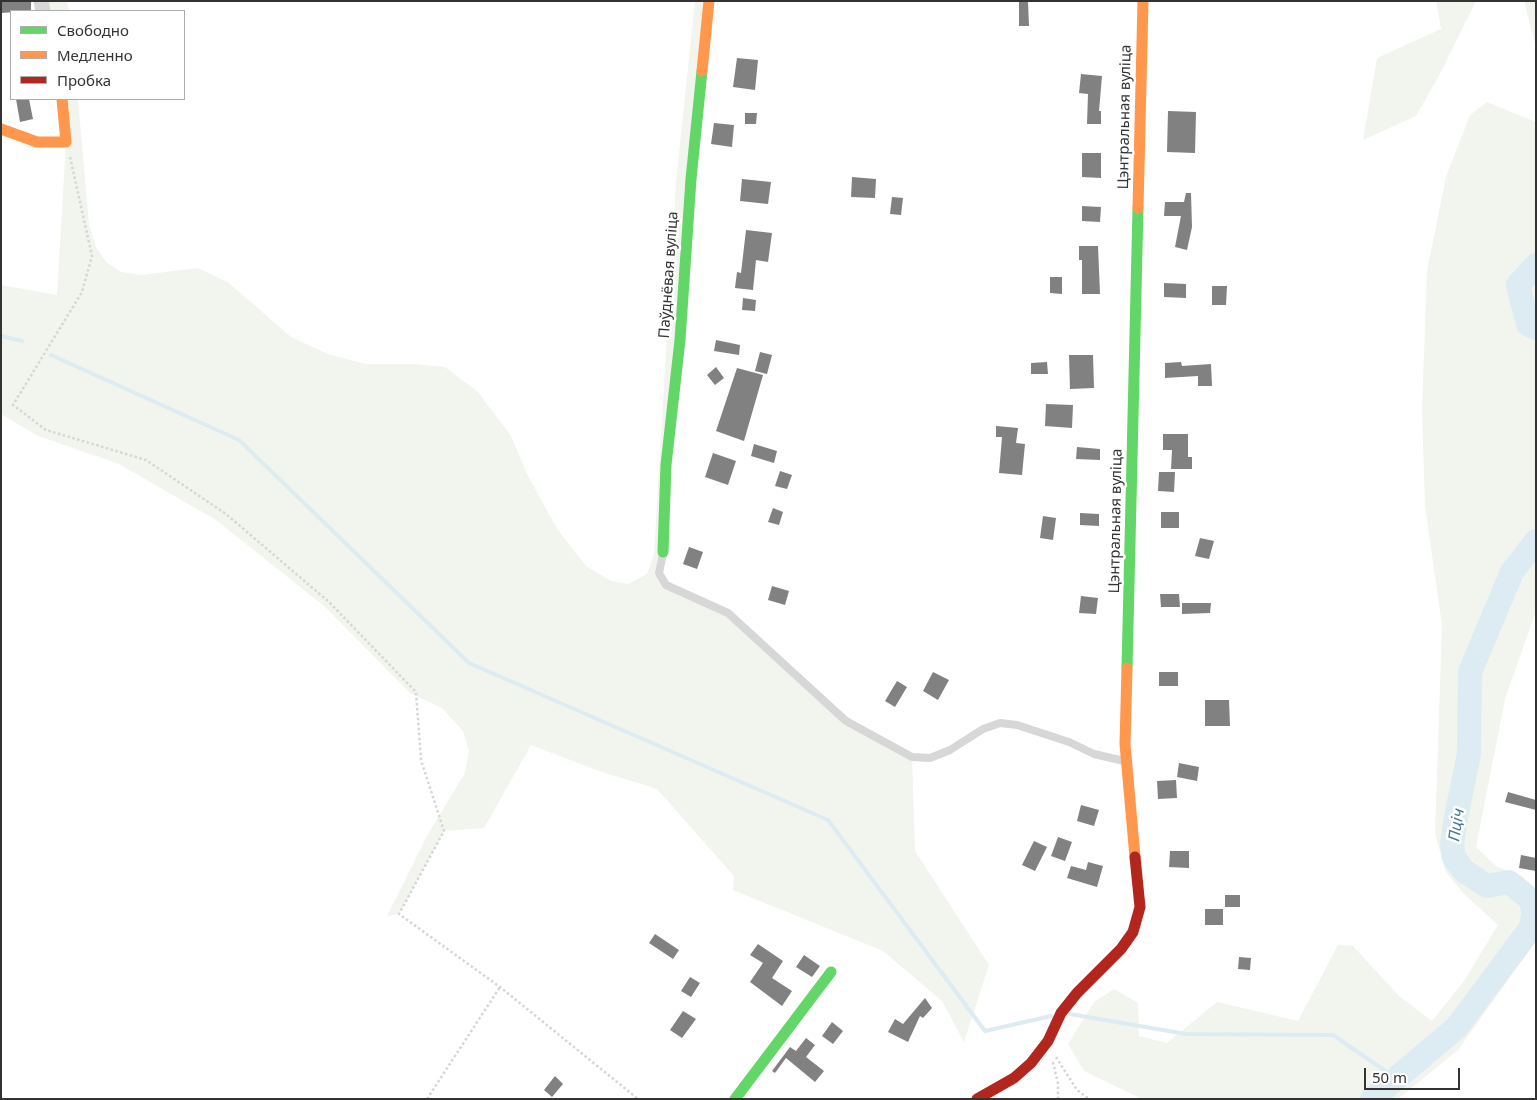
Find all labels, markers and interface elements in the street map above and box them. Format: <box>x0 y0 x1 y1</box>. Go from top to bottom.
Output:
legend <box>10 10 185 100</box>
text: Свободно <box>57 20 129 40</box>
text: Медленно <box>57 45 133 65</box>
street label: Цэнтральная вуліца <box>1115 45 1135 189</box>
text: Пробка <box>57 70 111 90</box>
street label: Паўднёвая вуліца <box>656 211 682 339</box>
street label: Цэнтральная вуліца <box>1106 449 1126 593</box>
water label: Пціч <box>1445 807 1469 843</box>
scale bar <box>1367 1058 1463 1090</box>
text: 50 m <box>1372 1067 1407 1087</box>

